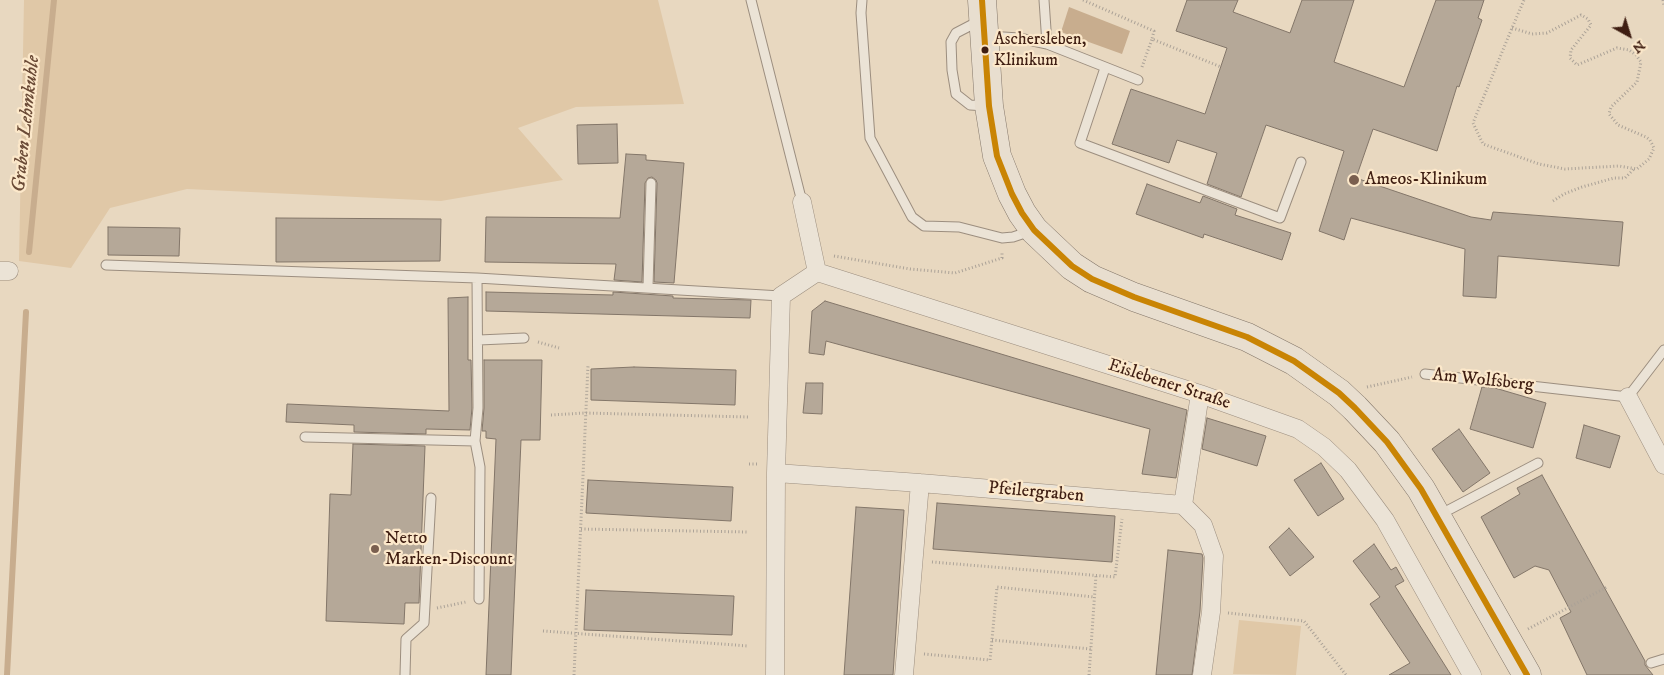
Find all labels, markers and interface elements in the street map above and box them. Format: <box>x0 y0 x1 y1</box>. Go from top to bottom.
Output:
north arrow <box>1604 10 1654 60</box>
place label: Aschersleben, Klinikum <box>994 30 1086 70</box>
text: N <box>1628 36 1649 57</box>
marker: Aschersleben, Klinikum <box>980 45 990 55</box>
water label: Graben Lehmkuhle <box>8 55 46 193</box>
place label: Ameos-Klinikum <box>1365 169 1487 191</box>
marker: Ameos-Klinikum <box>1347 173 1361 187</box>
street label: Eislebener Straße <box>1105 355 1233 415</box>
street label: Am Wolfsberg <box>1431 365 1535 397</box>
street label: Pfeilergraben <box>987 478 1085 508</box>
place label: Netto Marken-Discount <box>385 528 513 570</box>
marker: Netto Marken-Discount <box>369 543 381 555</box>

